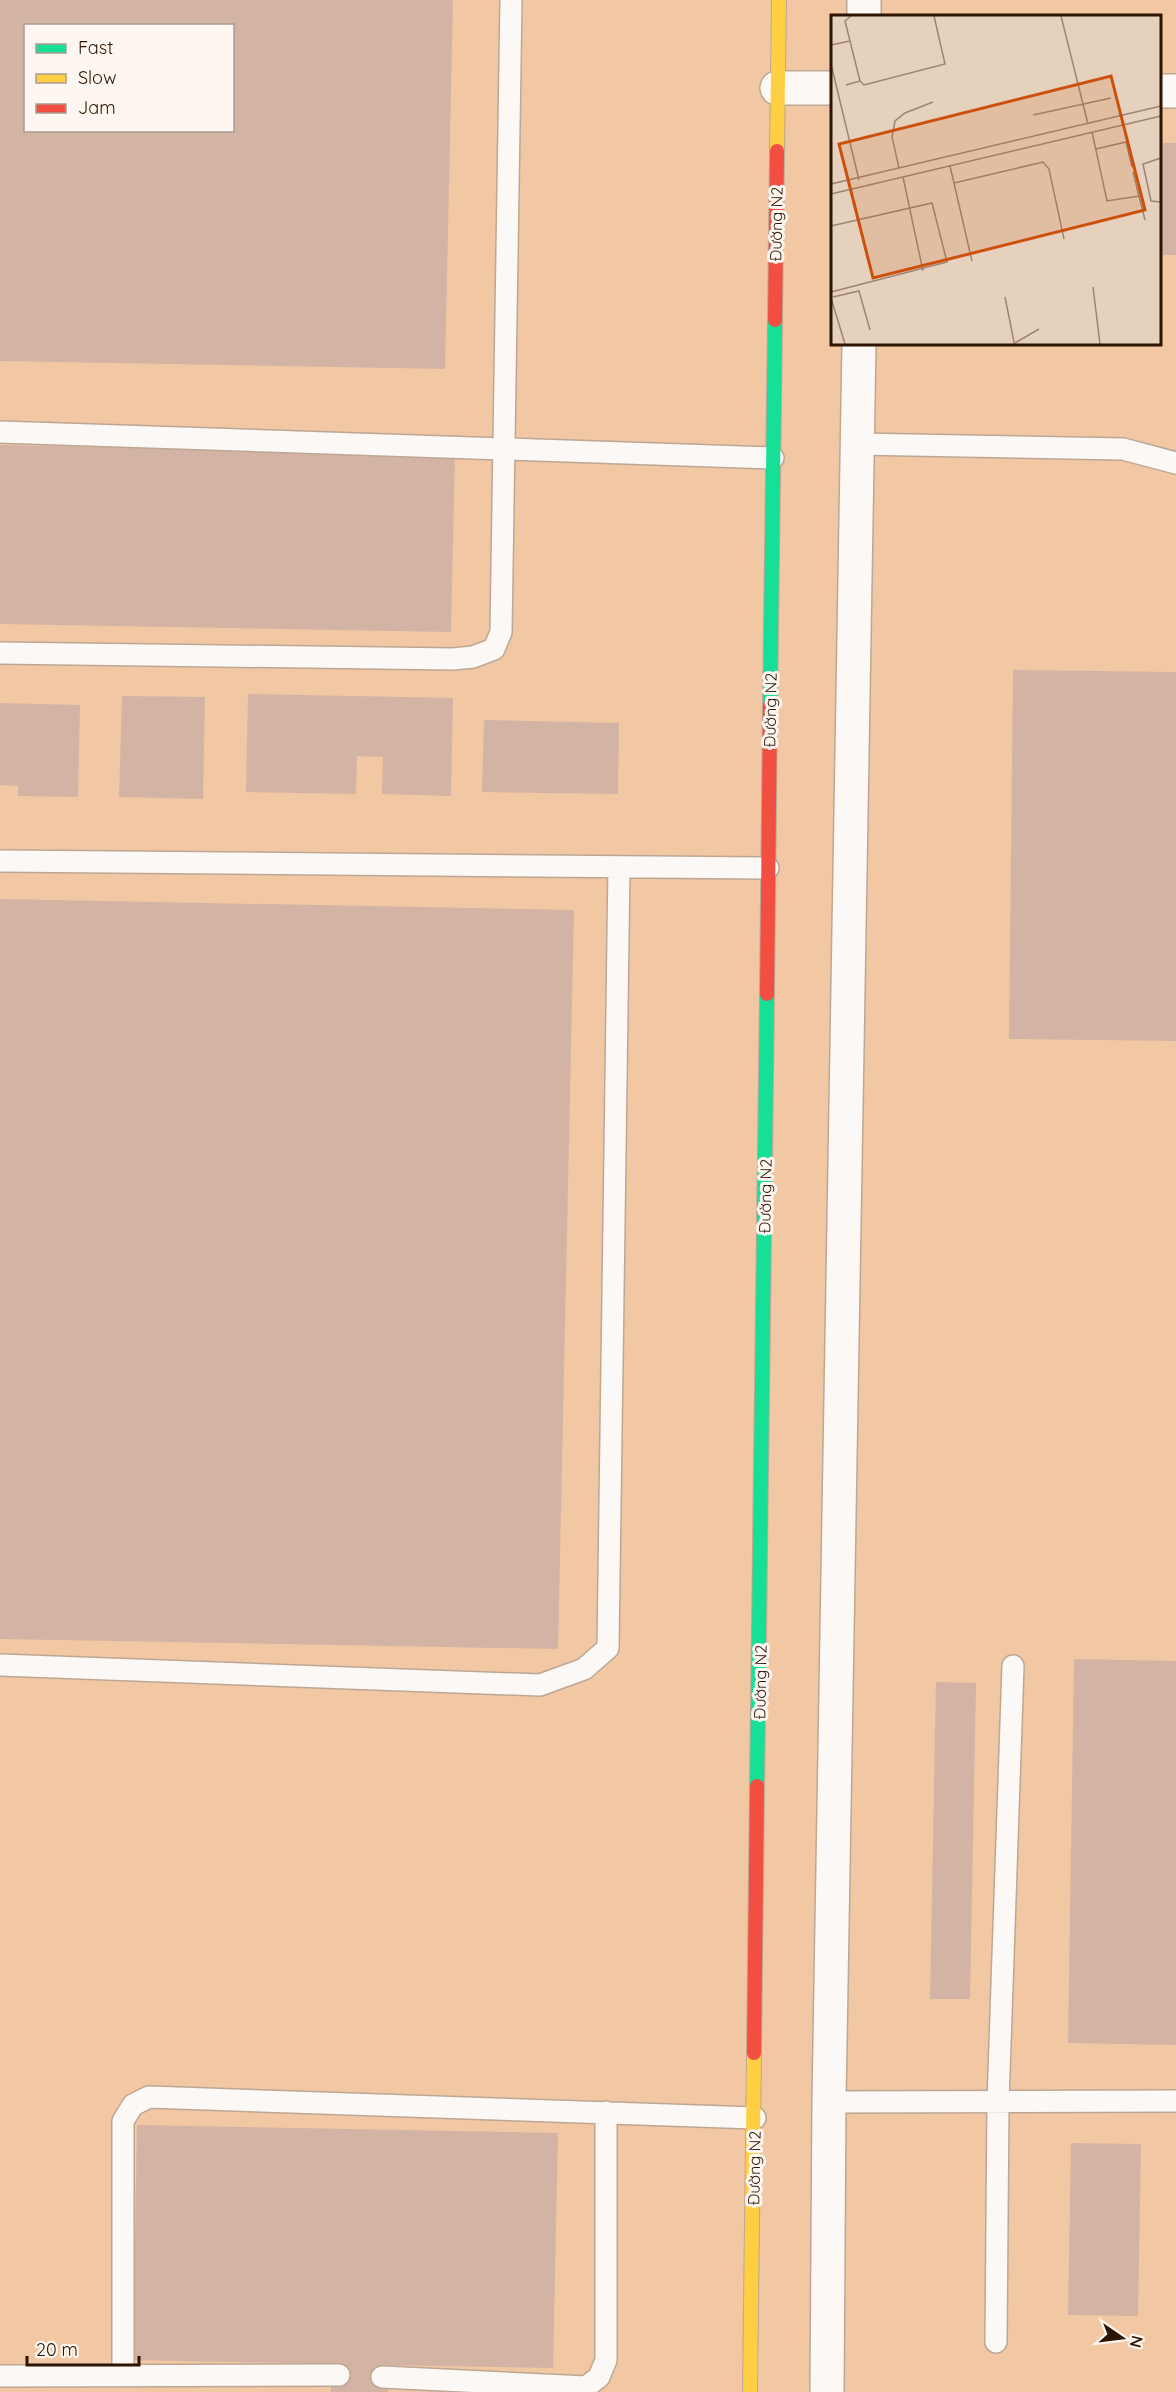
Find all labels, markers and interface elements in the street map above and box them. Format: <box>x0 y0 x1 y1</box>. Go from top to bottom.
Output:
inset map <box>831 15 1161 345</box>
legend <box>24 24 234 132</box>
text: Fast <box>78 36 113 59</box>
text: Slow <box>78 66 116 89</box>
text: Jam <box>78 96 116 119</box>
street label: Đường N2 <box>765 187 787 261</box>
street label: Đường N2 <box>759 673 781 747</box>
street label: Đường N2 <box>754 1159 776 1233</box>
street label: Đường N2 <box>749 1645 771 1719</box>
street label: Đường N2 <box>743 2131 765 2205</box>
north arrow <box>1092 2308 1152 2368</box>
scale bar <box>27 2329 140 2367</box>
text: N <box>1125 2334 1148 2350</box>
text: 20 m <box>36 2338 78 2361</box>

